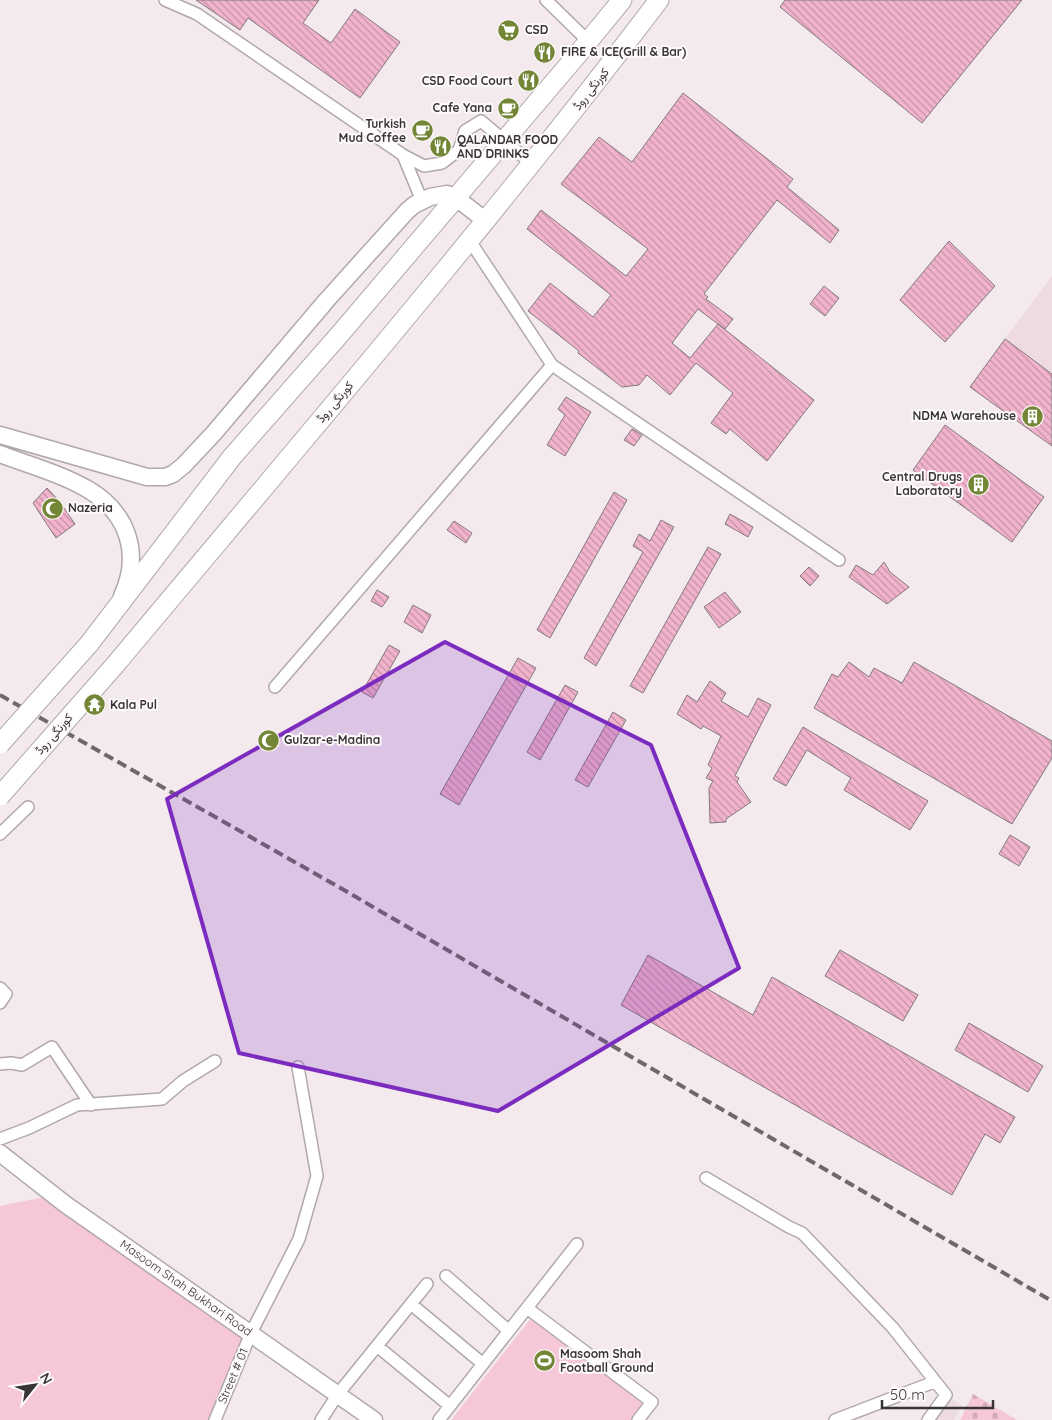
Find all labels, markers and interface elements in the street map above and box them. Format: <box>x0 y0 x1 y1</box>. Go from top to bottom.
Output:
supermarket icon: CSD <box>497 18 521 42</box>
place label: CSD <box>525 22 549 37</box>
restaurant icon: FIRE & ICE(Grill & Bar) <box>533 40 557 64</box>
place label: FIRE & ICE(Grill & Bar) <box>561 44 686 59</box>
street label: کورنگی روڈ <box>569 65 613 113</box>
restaurant icon: CSD Food Court <box>517 69 541 93</box>
place label: CSD Food Court <box>422 73 513 88</box>
cafe icon: Cafe Yana <box>496 96 520 120</box>
place label: Cafe Yana <box>433 100 492 115</box>
place label: Turkish Mud Coffee <box>339 116 406 145</box>
cafe icon: Turkish Mud Coffee <box>410 119 434 143</box>
place label: QALANDAR FOOD AND DRINKS <box>457 132 559 161</box>
restaurant icon: QALANDAR FOOD AND DRINKS <box>429 135 453 159</box>
street label: کورنگی روڈ <box>313 378 357 426</box>
building icon: NDMA Warehouse <box>1020 404 1044 428</box>
place label: NDMA Warehouse <box>913 408 1016 423</box>
place label: Central Drugs Laboratory <box>882 469 962 498</box>
building icon: Central Drugs Laboratory <box>966 472 990 496</box>
mosque icon: Nazeria <box>40 496 64 520</box>
place label: Nazeria <box>68 500 113 515</box>
temple icon: Kala Pul <box>82 693 106 717</box>
place label: Kala Pul <box>110 697 157 712</box>
street label: کورنگی روڈ <box>32 710 76 758</box>
mosque icon: Gulzar-e-Madina <box>256 728 280 752</box>
place label: Gulzar-e-Madina <box>284 732 380 747</box>
street label: Masoom Shah Bukhari Road <box>117 1236 255 1339</box>
street label: Street # 01 <box>214 1346 251 1406</box>
place label: Masoom Shah Football Ground <box>560 1346 654 1375</box>
sports icon: Masoom Shah Football Ground <box>532 1349 556 1373</box>
north arrow <box>10 1360 60 1410</box>
text: N <box>36 1370 57 1387</box>
scale bar <box>882 1378 993 1410</box>
text: 50 m <box>890 1385 925 1404</box>

